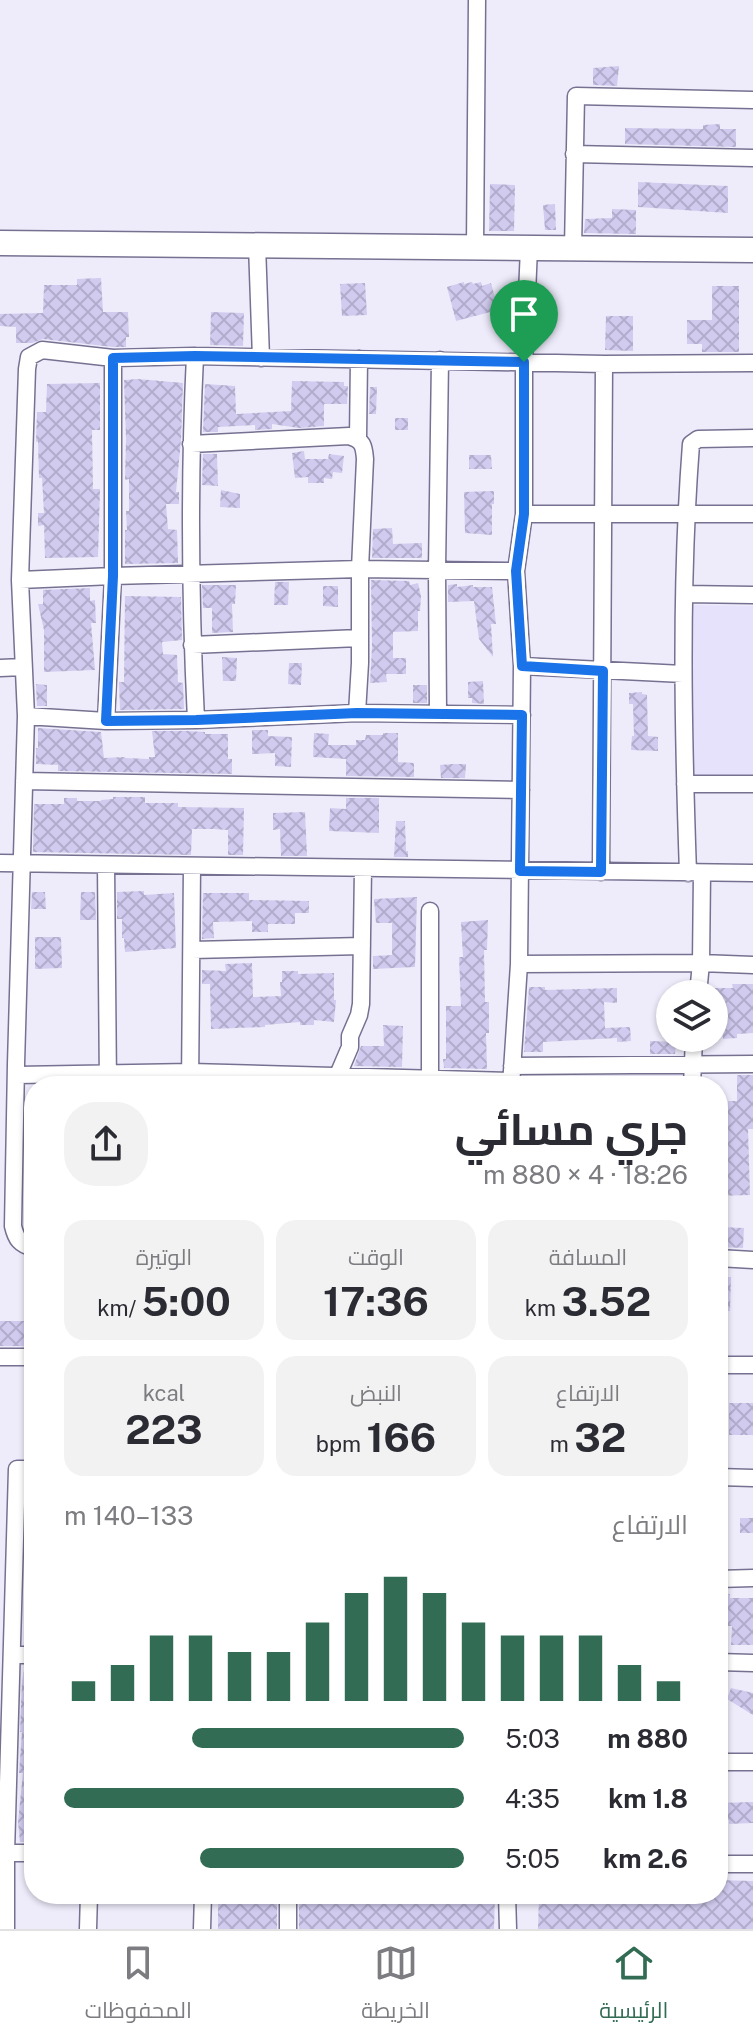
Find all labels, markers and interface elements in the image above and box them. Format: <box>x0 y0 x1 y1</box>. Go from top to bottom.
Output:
pin <box>490 280 558 362</box>
icon: arrive <box>502 292 546 336</box>
map controls <box>656 980 728 1052</box>
button: layers <box>656 980 728 1052</box>
button: share <box>64 1102 148 1186</box>
text: جري مسائي <box>455 1103 688 1155</box>
text: 18:26 · 4 × 880 m <box>483 1159 688 1190</box>
text: الوتيرة <box>136 1244 192 1270</box>
text: الوقت <box>348 1244 404 1270</box>
text: المسافة <box>549 1244 627 1270</box>
text: 5:00 <box>142 1278 231 1325</box>
text: 17:36 <box>323 1278 429 1325</box>
text: 3.52 <box>561 1278 651 1325</box>
text: /km <box>97 1295 142 1321</box>
text: km <box>525 1295 561 1321</box>
text: kcal <box>143 1380 185 1406</box>
text: النبض <box>350 1380 402 1406</box>
text: الارتفاع <box>556 1380 620 1406</box>
text: 223 <box>125 1406 203 1453</box>
text: 166 <box>366 1414 436 1461</box>
text: 32 <box>574 1414 626 1461</box>
text: bpm <box>316 1431 366 1457</box>
text: m <box>550 1431 574 1457</box>
text: 133–140 m <box>64 1500 193 1531</box>
text: الارتفاع <box>612 1509 688 1540</box>
text: 5:03 <box>505 1723 560 1754</box>
text: 880 m <box>607 1723 688 1754</box>
text: 4:35 <box>505 1783 560 1814</box>
text: 1.8 km <box>608 1783 688 1814</box>
text: 5:05 <box>505 1843 560 1874</box>
text: 2.6 km <box>603 1843 688 1874</box>
tab: المحفوظات <box>85 1941 192 2031</box>
tab: الخريطة <box>361 1941 430 2031</box>
tab: الرئيسية <box>599 1941 668 2031</box>

